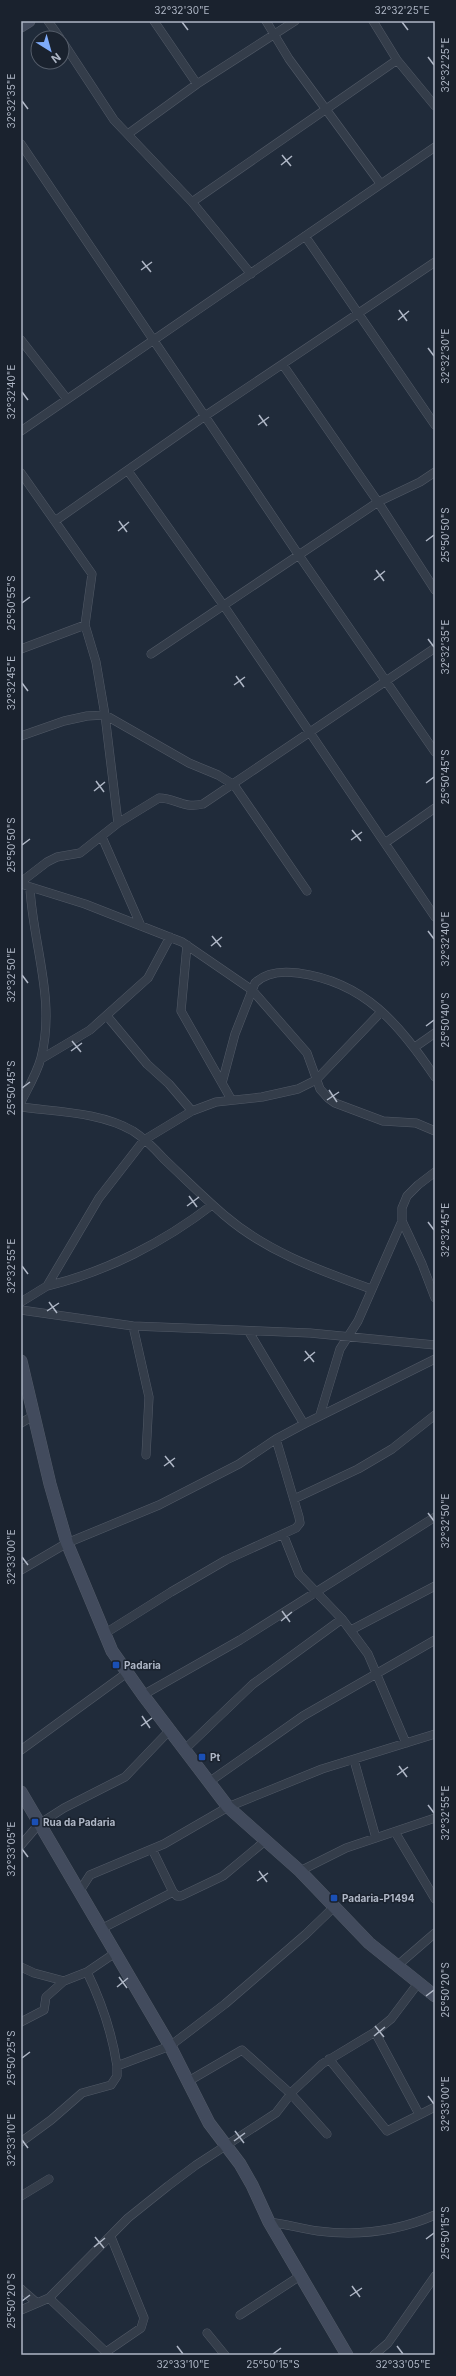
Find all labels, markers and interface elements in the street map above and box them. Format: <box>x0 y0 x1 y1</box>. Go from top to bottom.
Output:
text: 32°32'30"E <box>154 4 210 16</box>
text: 32°32'25"E <box>375 4 429 16</box>
north arrow <box>30 30 70 70</box>
text: 32°32'25"E <box>439 38 451 92</box>
text: N <box>48 50 64 66</box>
text: 32°32'35"E <box>5 73 17 129</box>
text: 32°32'30"E <box>439 328 451 384</box>
text: 32°32'40"E <box>5 365 17 419</box>
text: 25°50'50"S <box>439 507 451 563</box>
text: 25°50'55"S <box>5 575 17 631</box>
text: 32°32'35"E <box>439 619 451 675</box>
text: 32°32'45"E <box>5 656 17 710</box>
text: 25°50'45"S <box>439 749 451 805</box>
text: 25°50'50"S <box>5 817 17 873</box>
text: 32°32'40"E <box>439 912 451 966</box>
text: 32°32'50"E <box>5 947 17 1003</box>
text: 25°50'40"S <box>439 992 451 1048</box>
text: 25°50'45"S <box>5 1060 17 1116</box>
text: 32°32'45"E <box>439 1203 451 1257</box>
text: 32°32'55"E <box>5 1239 17 1293</box>
text: 32°32'50"E <box>439 1493 451 1549</box>
text: 32°33'00"E <box>5 1529 17 1585</box>
place label: Padaria <box>124 1659 161 1671</box>
marker: Padaria <box>111 1660 121 1670</box>
place label: Pt <box>210 1751 220 1763</box>
marker: Pt <box>197 1752 207 1762</box>
text: 32°32'55"E <box>439 1786 451 1840</box>
place label: Rua da Padaria <box>43 1816 116 1828</box>
marker: Rua da Padaria <box>30 1817 40 1827</box>
text: 32°33'05"E <box>5 1821 17 1877</box>
place label: Padaria-P1494 <box>342 1892 415 1904</box>
marker: Padaria-P1494 <box>329 1893 339 1903</box>
text: 25°50'20"S <box>439 1962 451 2018</box>
text: 25°50'25"S <box>5 2030 17 2086</box>
text: 32°33'00"E <box>439 2076 451 2132</box>
text: 32°33'10"E <box>5 2113 17 2167</box>
text: 25°50'15"S <box>439 2206 451 2260</box>
text: 25°50'20"S <box>5 2273 17 2329</box>
text: 32°33'10"E <box>156 2358 210 2370</box>
text: 25°50'15"S <box>246 2358 300 2370</box>
text: 32°33'05"E <box>375 2358 431 2370</box>

